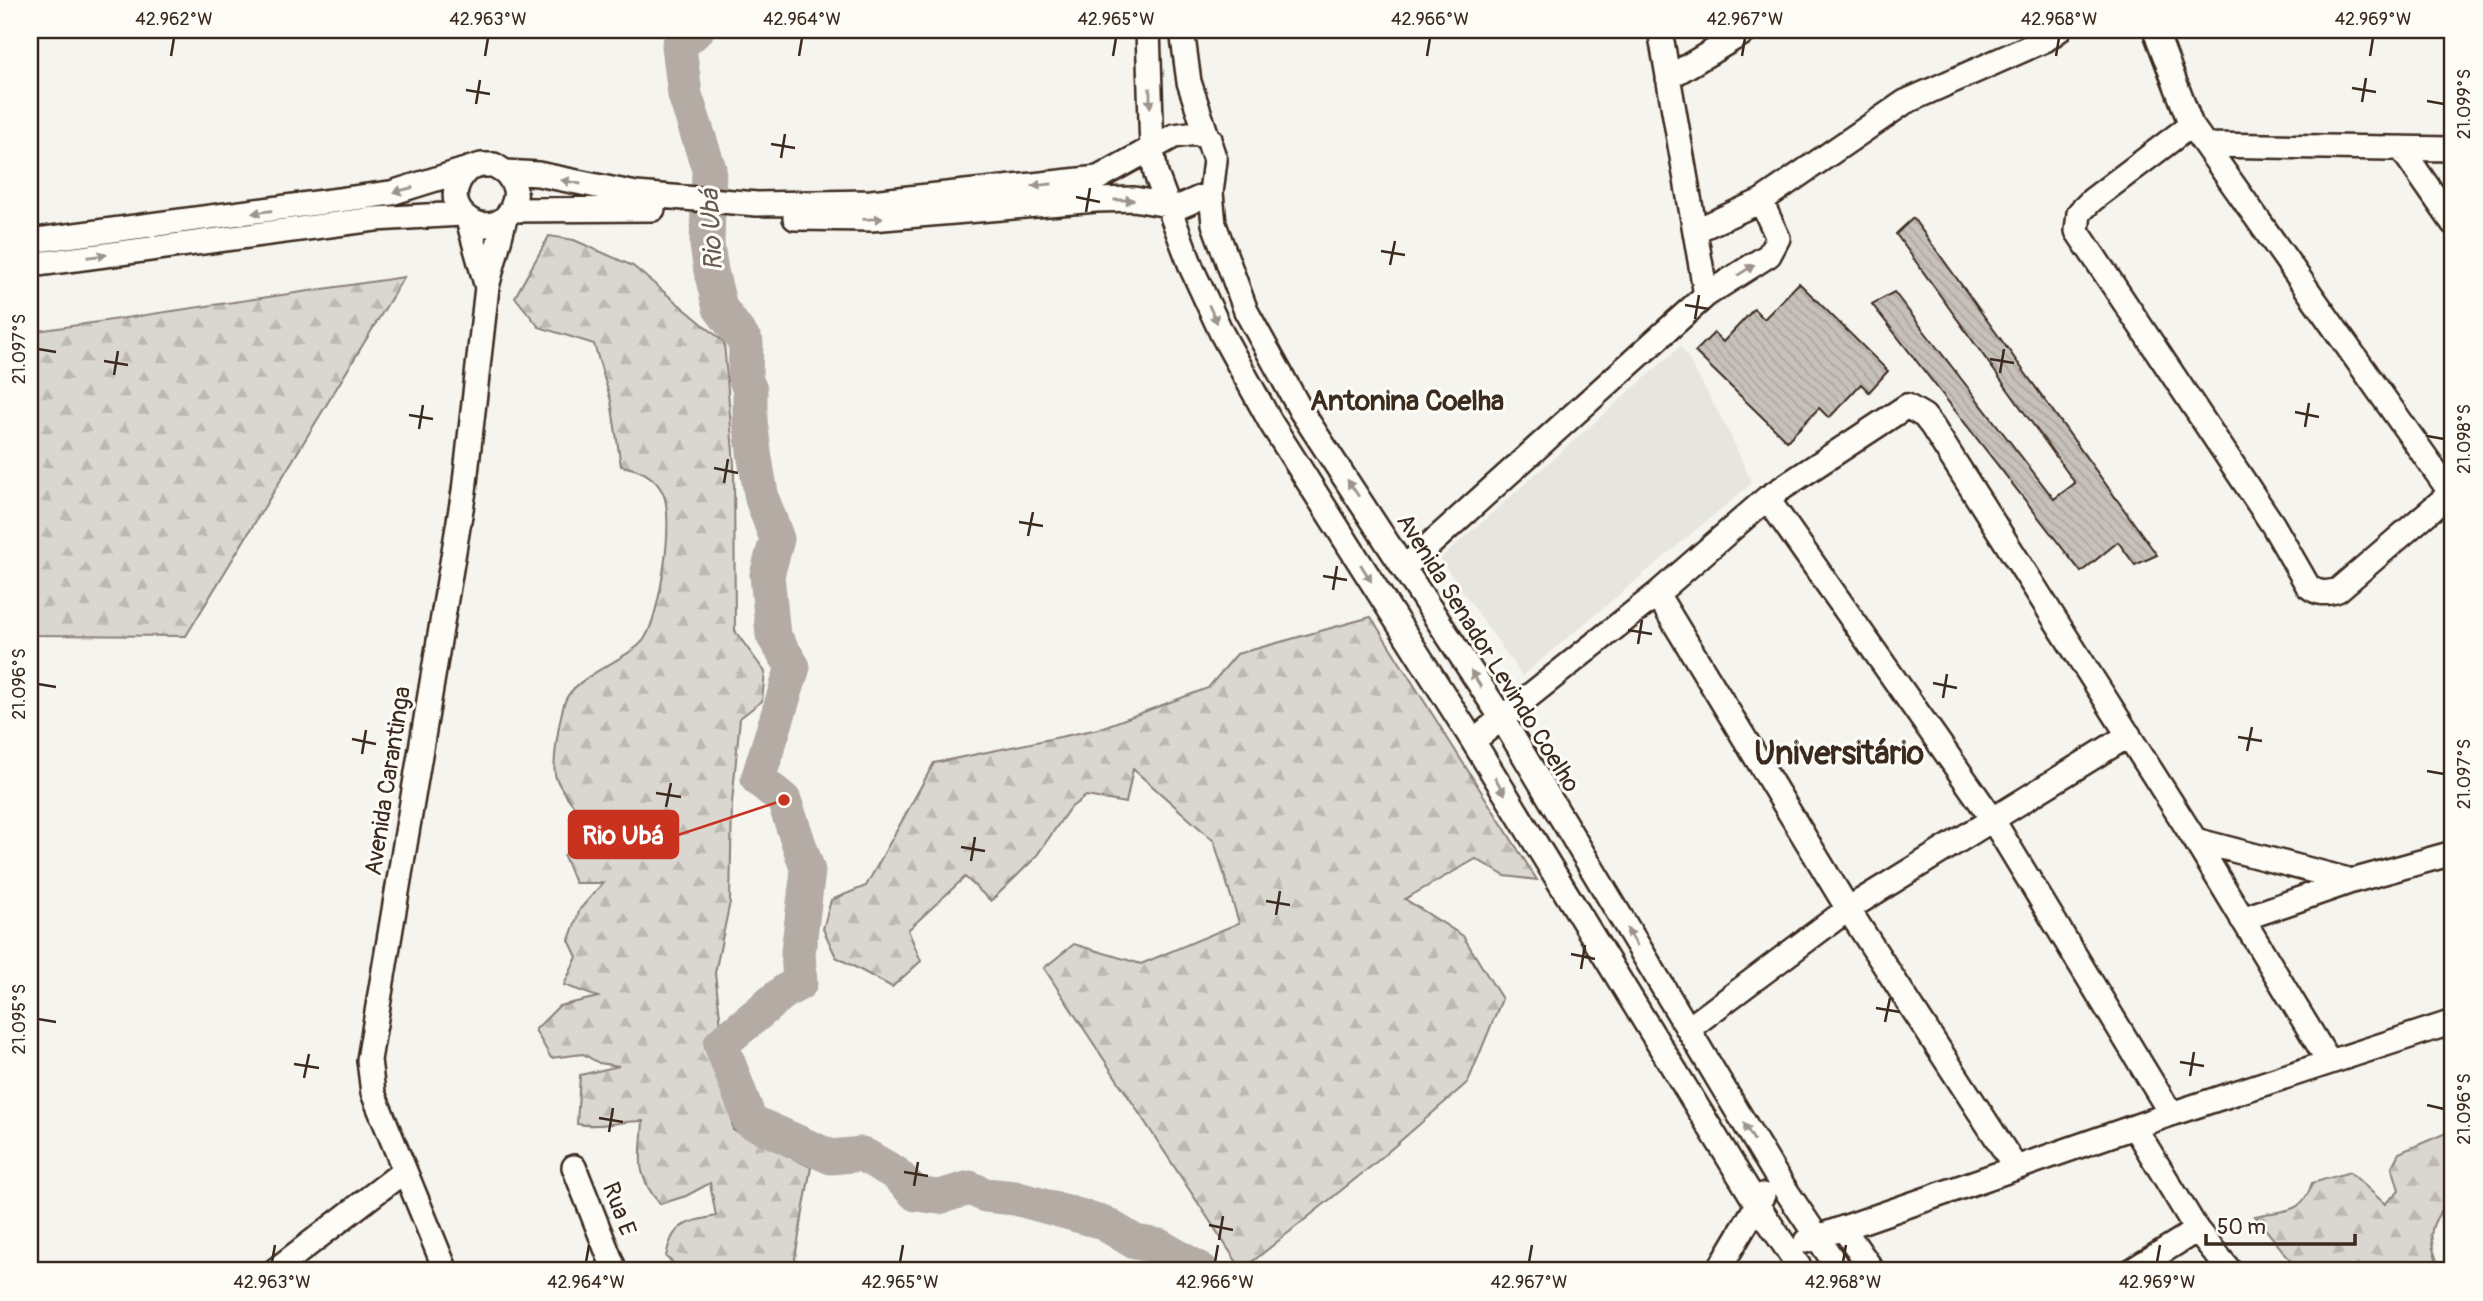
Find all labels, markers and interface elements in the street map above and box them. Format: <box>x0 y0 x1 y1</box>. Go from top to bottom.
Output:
text: 42.962°W <box>135 8 213 31</box>
text: 42.963°W <box>449 8 527 31</box>
text: 42.964°W <box>763 8 841 31</box>
text: 42.965°W <box>1077 8 1155 31</box>
text: 42.966°W <box>1391 8 1469 31</box>
text: 42.967°W <box>1707 8 1783 31</box>
text: 42.968°W <box>2021 8 2097 31</box>
text: 42.969°W <box>2335 8 2411 31</box>
text: 21.099°S <box>2453 69 2476 139</box>
one-way arrow <box>1145 87 1156 109</box>
one-way arrow <box>560 176 582 187</box>
one-way arrow <box>1031 179 1053 190</box>
one-way arrow <box>392 185 414 196</box>
water label: Rio Ubá <box>694 187 730 271</box>
one-way arrow <box>1114 194 1136 206</box>
one-way arrow <box>251 206 273 217</box>
one-way arrow <box>862 213 884 224</box>
one-way arrow <box>87 250 109 261</box>
one-way arrow <box>1736 264 1755 276</box>
one-way arrow <box>1207 304 1219 324</box>
text: 21.097°S <box>8 314 31 384</box>
district label: Antonina Coelha <box>1310 384 1504 419</box>
text: 21.098°S <box>2453 404 2476 474</box>
one-way arrow <box>1346 479 1360 497</box>
street label: Avenida Senador Levindo Coelho <box>1390 508 1586 798</box>
one-way arrow <box>1359 563 1372 582</box>
text: 21.096°S <box>8 648 31 720</box>
one-way arrow <box>1470 670 1483 689</box>
street label: Avenida Carantinga <box>359 684 417 878</box>
district label: Universitário <box>1754 734 1924 774</box>
text: 21.097°S <box>2453 739 2476 809</box>
one-way arrow <box>1494 776 1507 795</box>
callout: Rio Ubá <box>569 811 678 858</box>
text: Rio Ubá <box>582 820 664 852</box>
one-way arrow <box>1626 927 1639 946</box>
text: 21.095°S <box>8 984 31 1054</box>
text: 21.096°S <box>2453 1073 2476 1145</box>
one-way arrow <box>1743 1122 1756 1141</box>
street label: Rua E <box>596 1178 642 1240</box>
scale bar <box>2206 1203 2355 1247</box>
text: 50 m <box>2217 1214 2266 1241</box>
text: 42.963°W <box>233 1271 311 1294</box>
text: 42.964°W <box>547 1271 625 1294</box>
text: 42.965°W <box>861 1271 939 1294</box>
text: 42.966°W <box>1176 1271 1254 1294</box>
text: 42.967°W <box>1491 1271 1567 1294</box>
text: 42.968°W <box>1805 1271 1881 1294</box>
text: 42.969°W <box>2119 1271 2195 1294</box>

